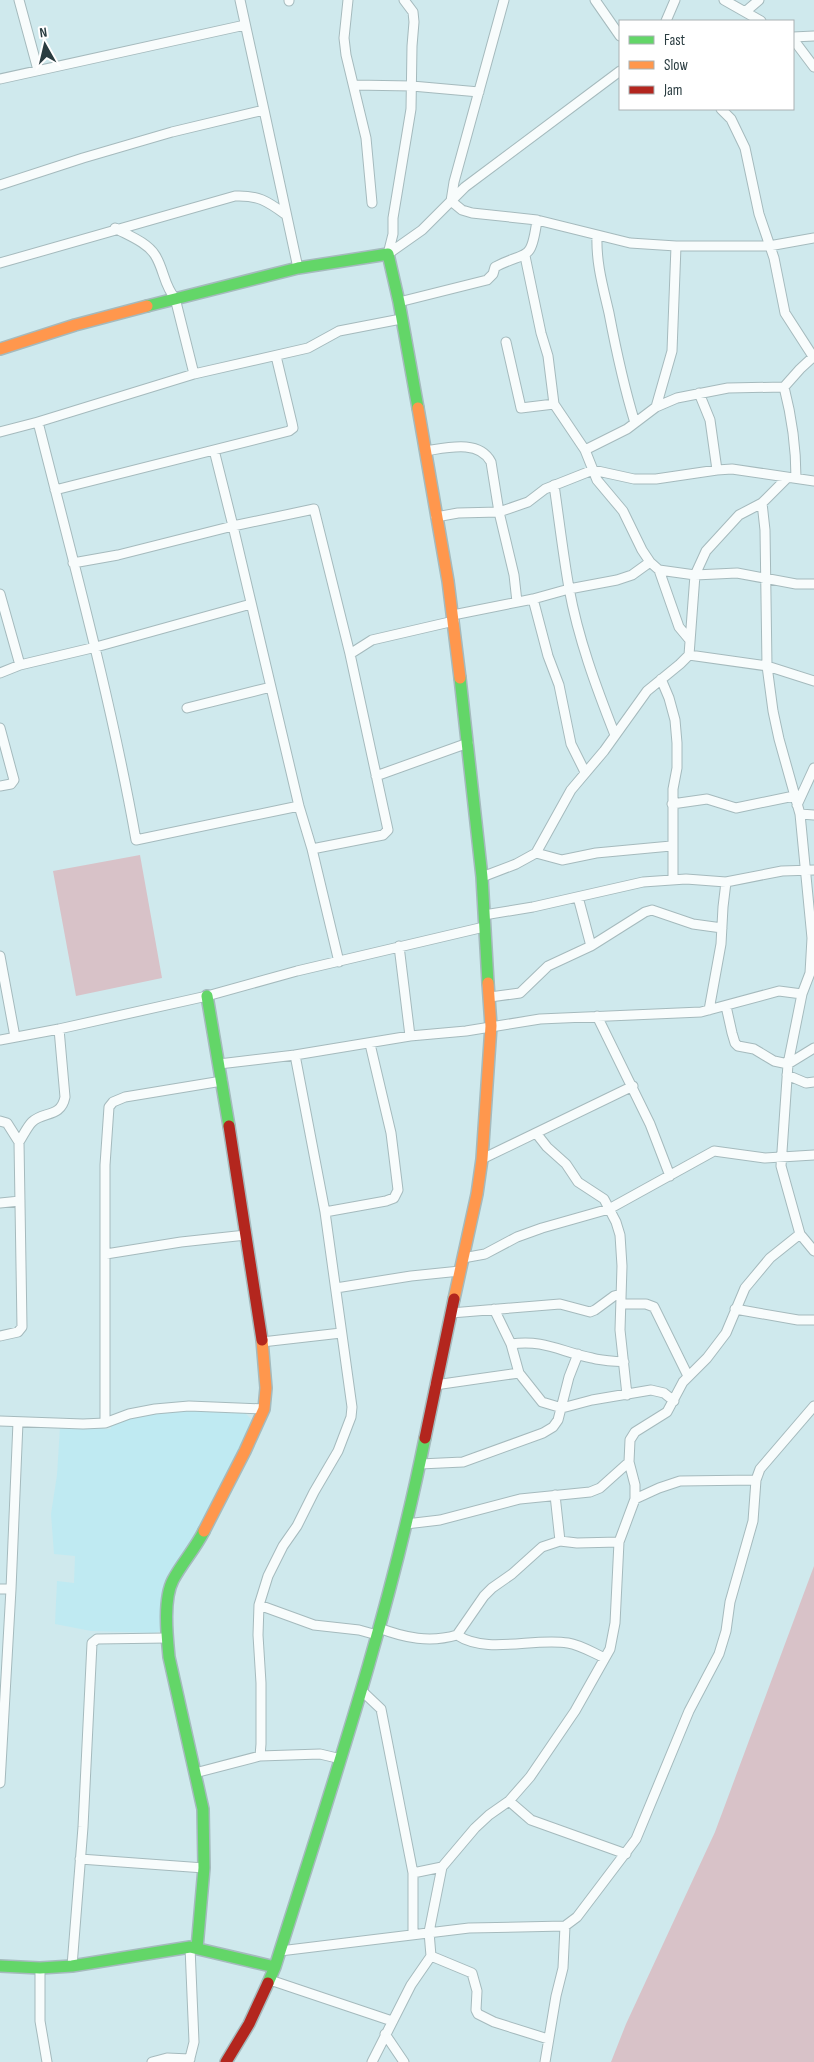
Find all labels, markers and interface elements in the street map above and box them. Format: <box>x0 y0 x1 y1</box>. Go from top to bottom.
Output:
north arrow <box>20 20 70 70</box>
legend <box>619 20 794 110</box>
text: N <box>38 24 48 42</box>
text: Fast <box>664 31 686 50</box>
text: Slow <box>664 56 688 75</box>
text: Jam <box>663 81 682 100</box>

